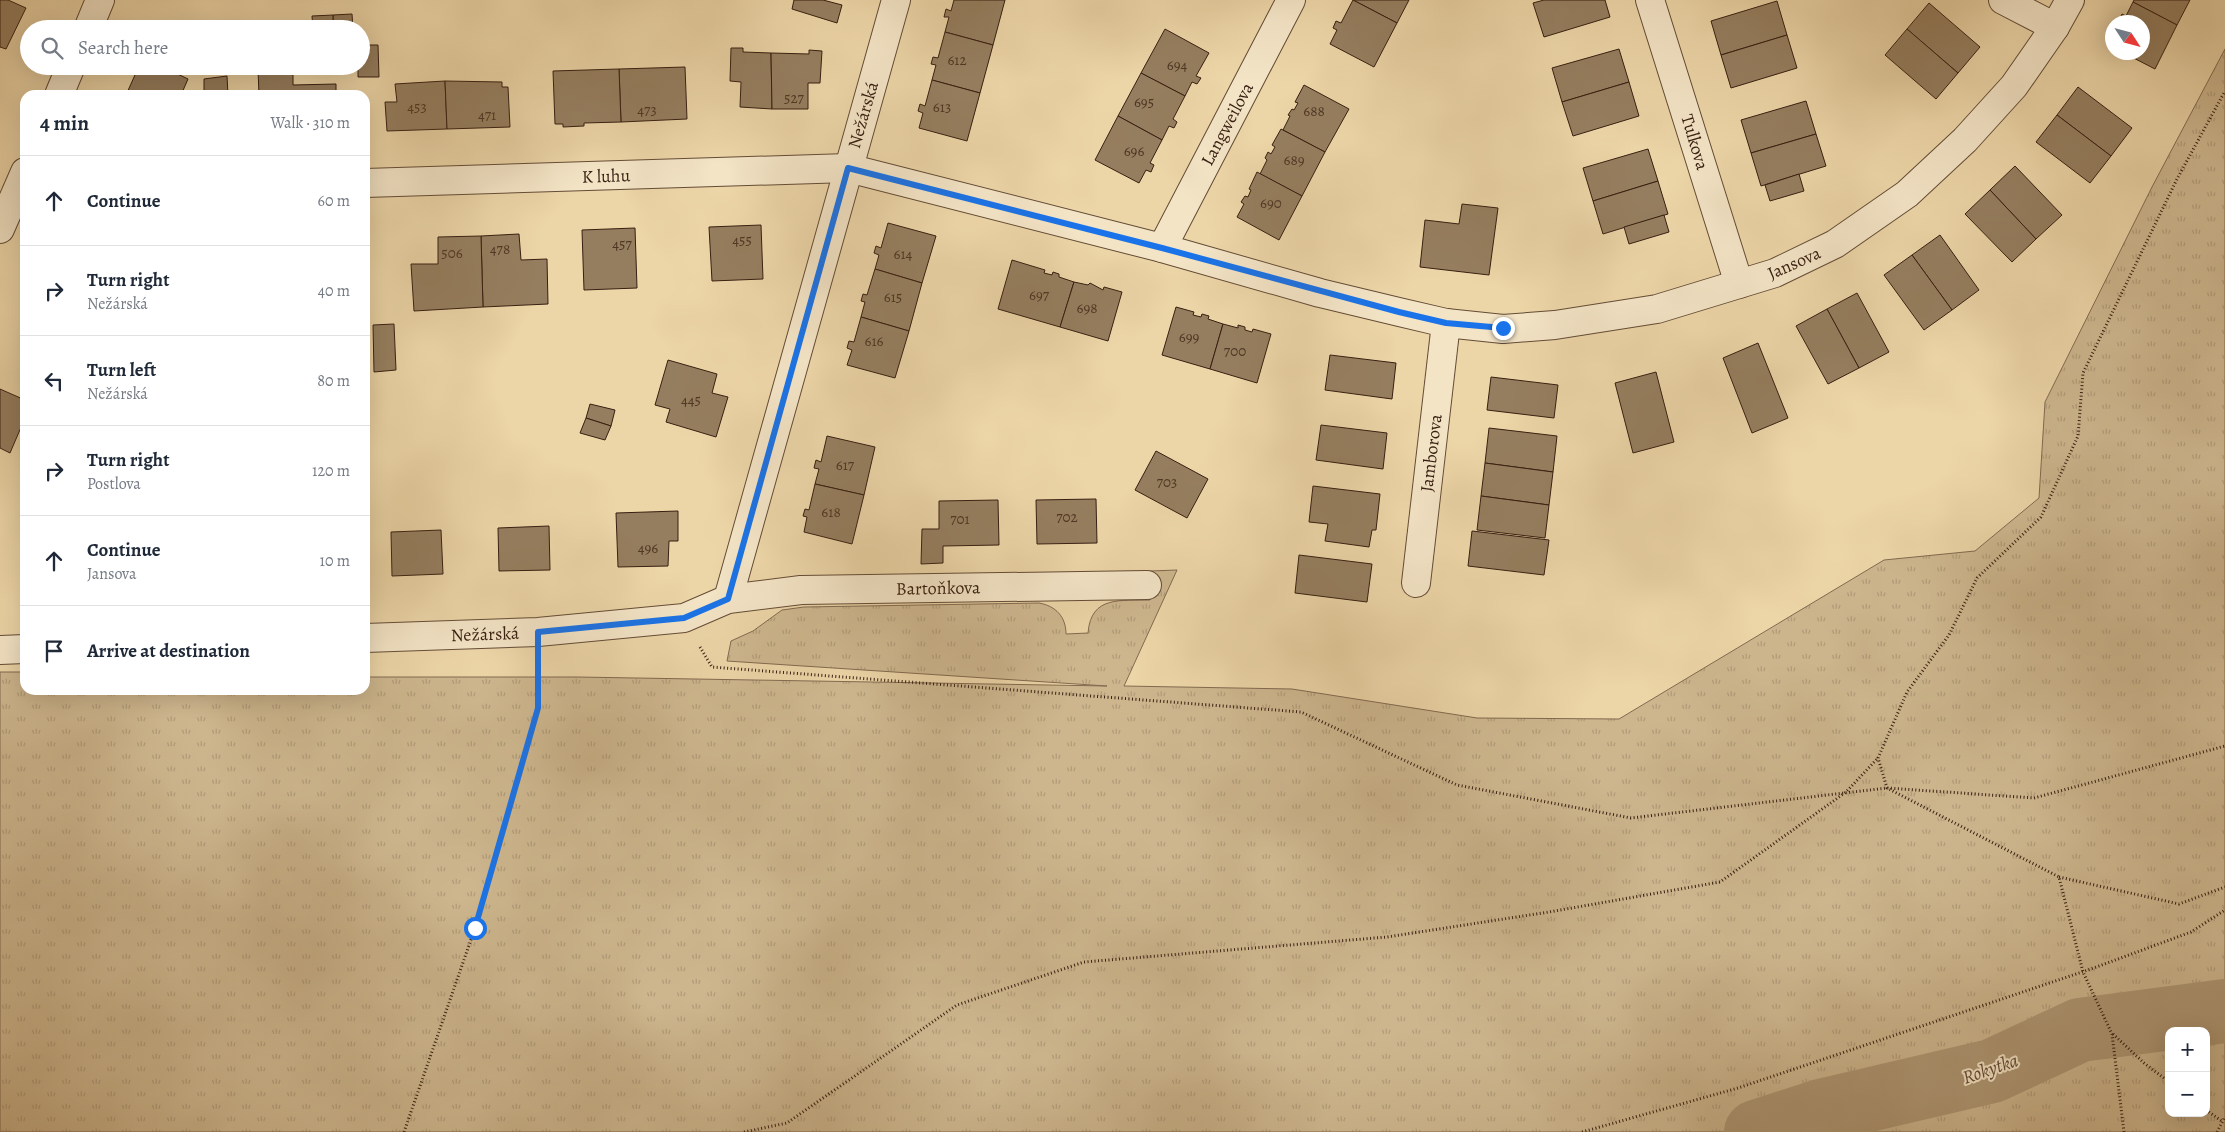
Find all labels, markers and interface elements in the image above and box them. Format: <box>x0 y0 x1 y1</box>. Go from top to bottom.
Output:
north arrow <box>2105 15 2150 60</box>
search box <box>20 20 370 75</box>
icon: search <box>38 34 66 62</box>
text: Search here <box>78 35 168 61</box>
house number: 612 <box>947 50 967 70</box>
house number: 694 <box>1167 55 1187 75</box>
street label: Nežárská <box>842 78 884 151</box>
street label: Langweilova <box>1195 78 1259 170</box>
house number: 527 <box>784 88 805 108</box>
house number: 695 <box>1134 92 1154 112</box>
house number: 453 <box>407 97 427 117</box>
house number: 613 <box>933 97 951 117</box>
house number: 473 <box>637 100 657 120</box>
house number: 688 <box>1303 101 1325 121</box>
house number: 471 <box>478 105 496 125</box>
text: 4 min <box>40 109 89 137</box>
street label: Tulkova <box>1675 111 1715 173</box>
text: Walk · 310 m <box>270 112 350 134</box>
house number: 696 <box>1124 141 1144 161</box>
house number: 689 <box>1283 150 1305 170</box>
street label: K luhu <box>581 163 631 189</box>
icon: ahead <box>40 187 68 215</box>
text: Continue <box>87 188 161 214</box>
text: 60 m <box>318 190 350 212</box>
house number: 690 <box>1260 193 1282 213</box>
house number: 455 <box>732 230 752 250</box>
house number: 457 <box>612 234 632 254</box>
house number: 478 <box>490 239 510 259</box>
street label: Jansova <box>1764 240 1825 285</box>
house number: 506 <box>441 243 463 263</box>
house number: 614 <box>894 244 913 264</box>
text: Turn right <box>87 267 169 293</box>
icon: right <box>40 277 68 305</box>
text: 40 m <box>318 280 350 302</box>
house number: 697 <box>1029 285 1050 305</box>
house number: 615 <box>884 287 902 307</box>
text: Nežárská <box>87 293 148 315</box>
house number: 698 <box>1076 298 1098 318</box>
route end <box>1492 317 1515 340</box>
house number: 699 <box>1179 327 1199 347</box>
house number: 616 <box>865 331 884 351</box>
house number: 700 <box>1224 341 1246 361</box>
text: Turn left <box>87 357 156 383</box>
icon: left <box>40 367 68 395</box>
text: 80 m <box>317 370 350 392</box>
text: Nežárská <box>87 383 148 405</box>
house number: 445 <box>681 390 701 410</box>
street label: Jamborova <box>1414 412 1448 493</box>
text: Turn right <box>87 447 169 473</box>
house number: 617 <box>836 455 855 475</box>
icon: right <box>40 457 68 485</box>
text: 120 m <box>312 460 350 482</box>
house number: 703 <box>1157 472 1177 492</box>
text: Postlova <box>87 473 141 495</box>
house number: 618 <box>821 502 841 522</box>
house number: 702 <box>1056 507 1078 527</box>
house number: 701 <box>950 509 970 529</box>
text: Continue <box>87 537 161 563</box>
house number: 496 <box>638 538 658 558</box>
icon: ahead <box>40 547 68 575</box>
text: 10 m <box>320 550 350 572</box>
text: Jansova <box>87 563 136 585</box>
street label: Bartoňkova <box>896 575 981 601</box>
street label: Nežárská <box>450 621 520 647</box>
icon: arrive <box>40 637 68 665</box>
text: Arrive at destination <box>87 638 250 664</box>
route start <box>464 917 487 940</box>
map controls <box>2165 1027 2210 1117</box>
button: + <box>2165 1027 2210 1072</box>
water label: Rokytka <box>1959 1047 2022 1091</box>
button: − <box>2165 1072 2210 1117</box>

